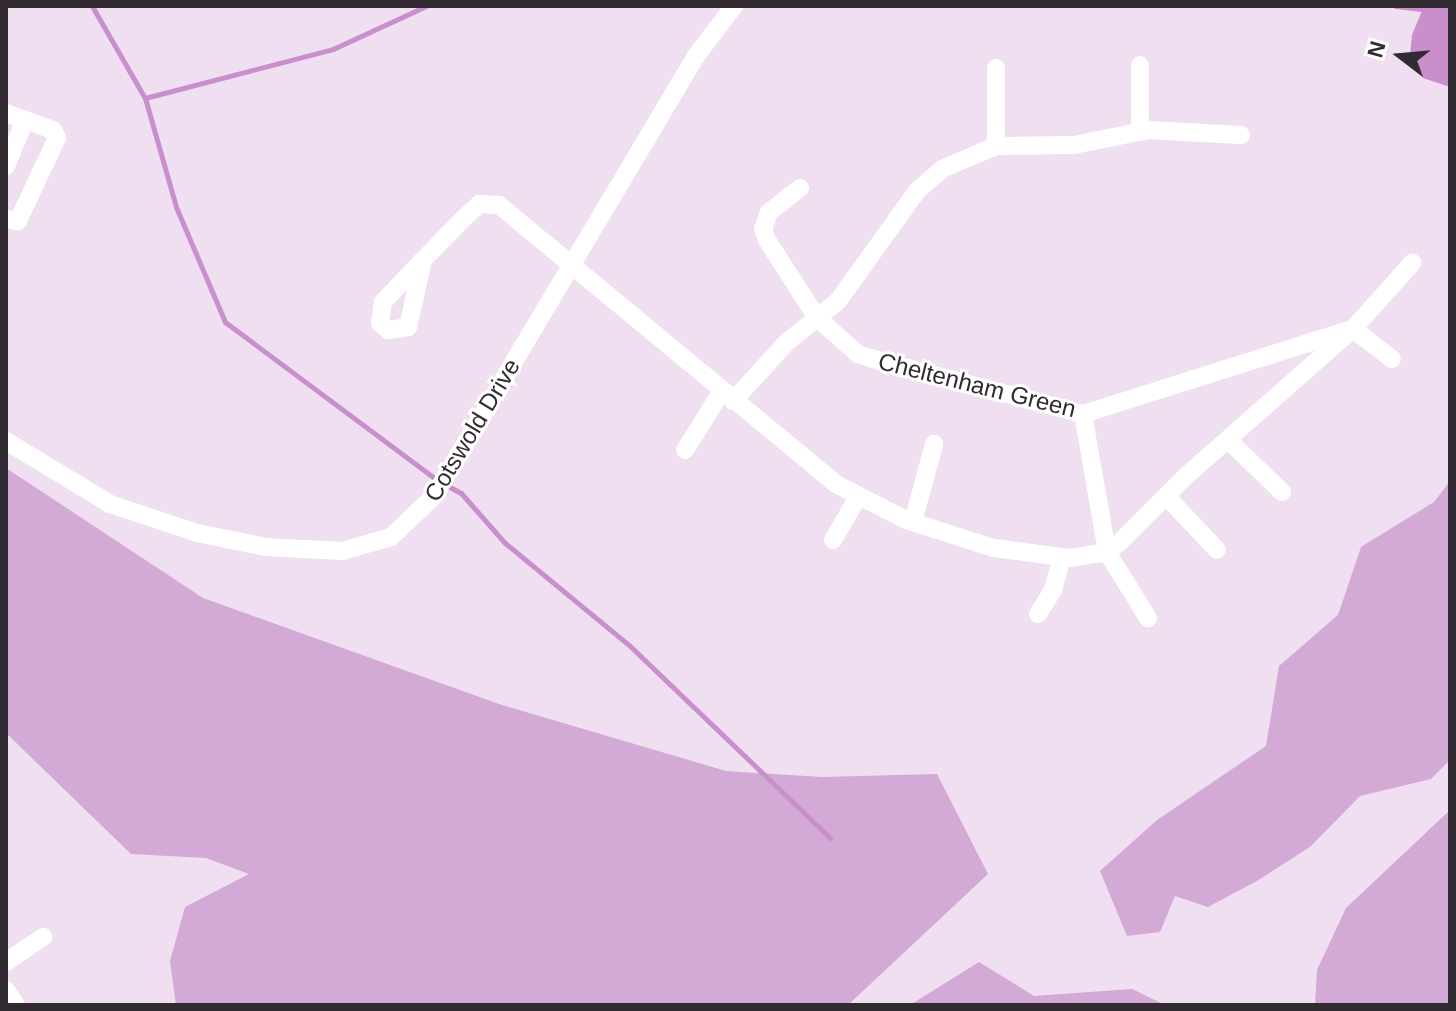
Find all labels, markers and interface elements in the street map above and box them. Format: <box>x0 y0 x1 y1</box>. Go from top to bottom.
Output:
north arrow <box>1360 16 1440 96</box>
text: N <box>1362 38 1391 60</box>
street label: Cheltenham Green <box>875 346 1079 424</box>
street label: Cotswold Drive <box>418 353 526 507</box>

